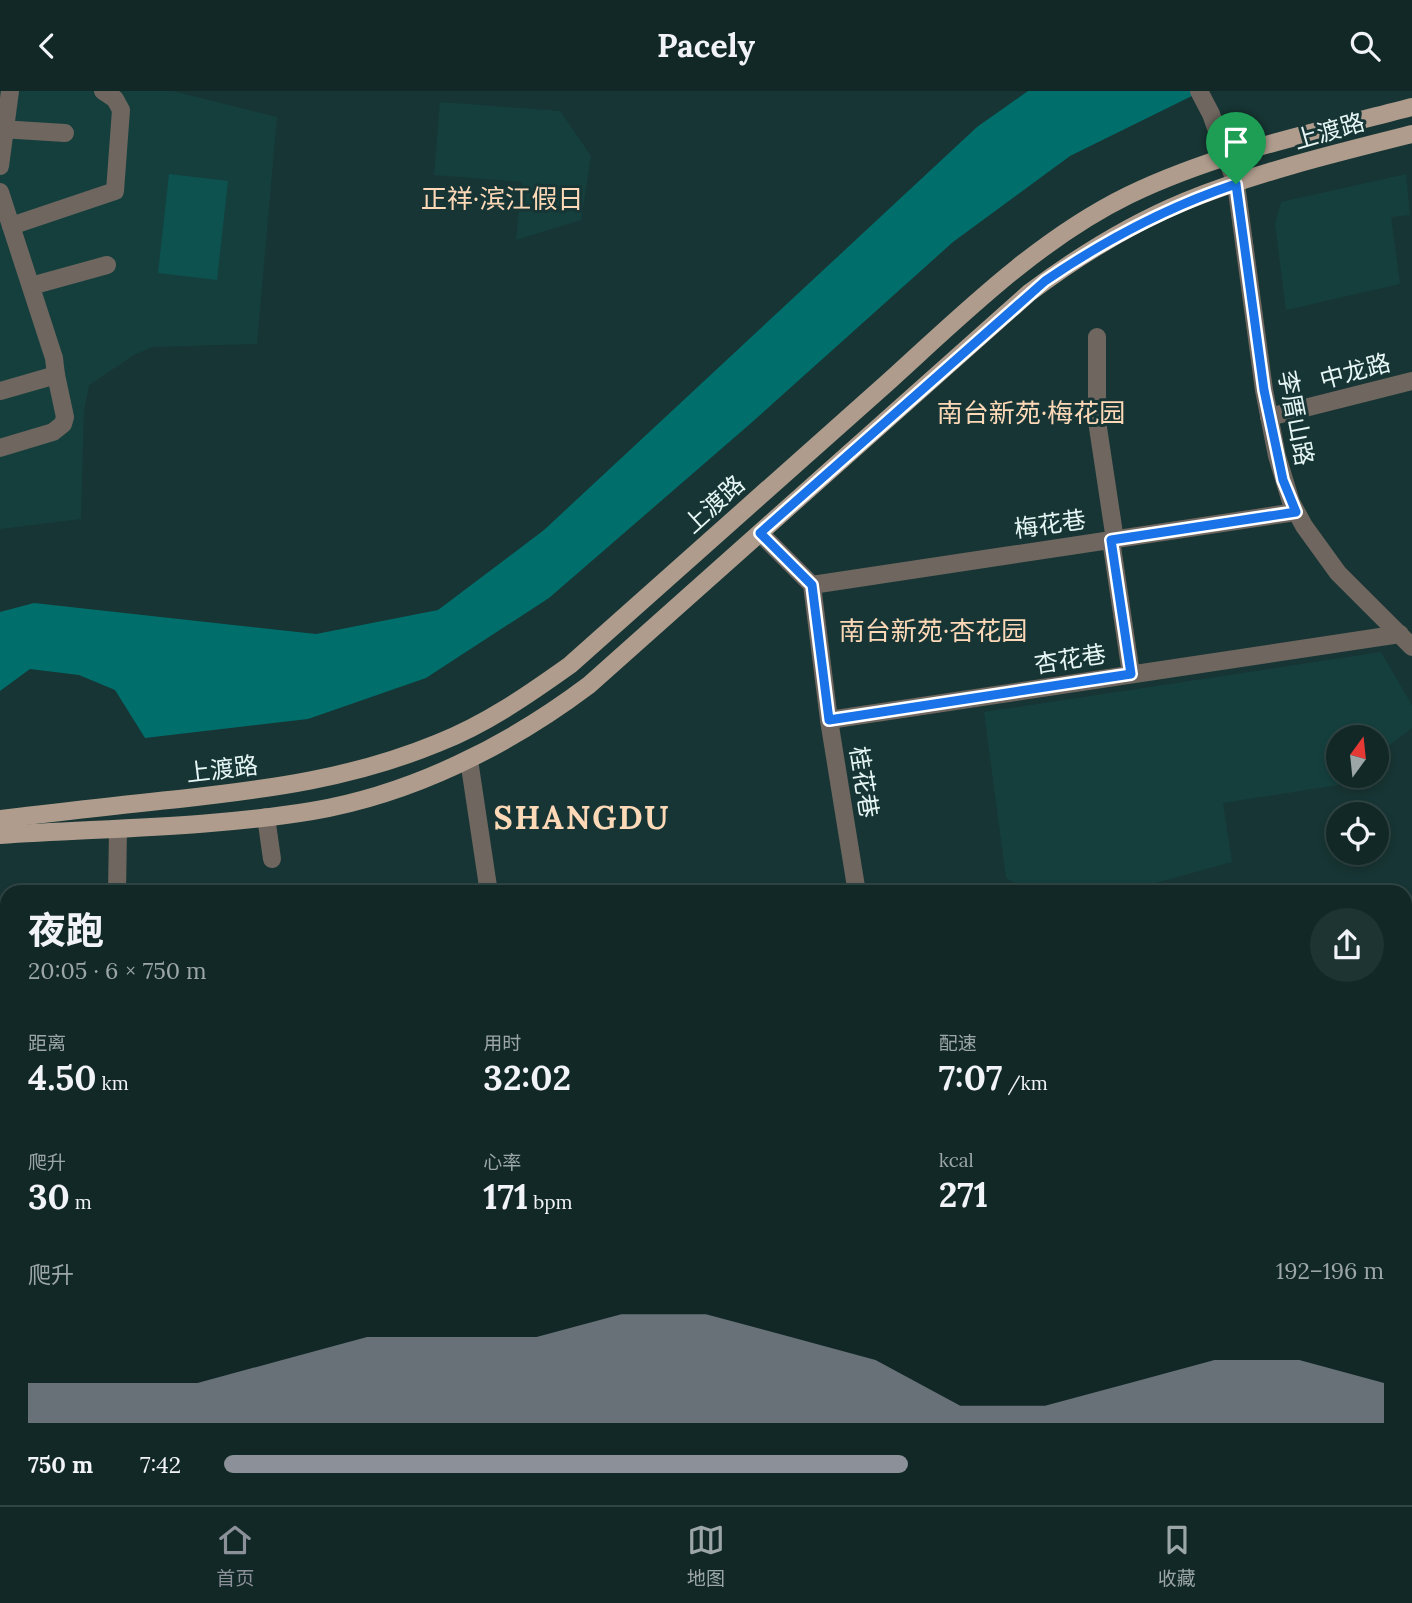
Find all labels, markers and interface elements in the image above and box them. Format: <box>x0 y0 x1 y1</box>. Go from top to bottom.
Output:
text: Pacely <box>657 25 755 66</box>
icon: back <box>28 27 66 65</box>
icon: search <box>1346 27 1384 65</box>
street label: 上渡路 <box>1290 106 1368 156</box>
pin <box>1206 112 1266 184</box>
icon: arrive <box>1217 123 1255 161</box>
district label: 正祥·滨江假日 <box>421 182 583 215</box>
street label: 中龙路 <box>1316 347 1394 395</box>
street label: 李厝山路 <box>1272 368 1320 468</box>
district label: 南台新苑·梅花园 <box>937 396 1125 429</box>
street label: 上渡路 <box>677 468 751 540</box>
street label: 梅花巷 <box>1012 504 1088 544</box>
district label: 南台新苑·杏花园 <box>839 614 1027 647</box>
street label: 杏花巷 <box>1032 638 1108 680</box>
north arrow <box>1326 725 1390 787</box>
map controls <box>1326 725 1389 865</box>
street label: 桂花巷 <box>843 744 885 820</box>
street label: 上渡路 <box>184 749 260 789</box>
district label: SHANGDU <box>493 797 671 838</box>
button: locate <box>1326 802 1389 865</box>
text: 夜跑 <box>28 906 104 954</box>
button: share <box>1310 908 1384 982</box>
text: 20:05 · 6 × 750 m <box>28 956 207 985</box>
text: 距离 <box>28 1031 66 1055</box>
text: 用时 <box>483 1031 521 1055</box>
text: 配速 <box>939 1031 977 1055</box>
text: 4.50 <box>28 1055 96 1100</box>
text: 32:02 <box>483 1055 571 1100</box>
text: 7:07 <box>939 1055 1003 1100</box>
text: km <box>96 1071 129 1095</box>
text: /km <box>1003 1071 1048 1095</box>
text: kcal <box>939 1148 974 1172</box>
text: 爬升 <box>28 1150 66 1174</box>
text: 心率 <box>483 1150 521 1174</box>
text: 271 <box>939 1172 988 1217</box>
text: 30 <box>28 1174 70 1219</box>
text: 171 <box>483 1174 528 1219</box>
text: m <box>70 1190 92 1214</box>
text: bpm <box>528 1190 573 1214</box>
text: 192–196 m <box>1276 1256 1384 1285</box>
text: 爬升 <box>28 1260 74 1289</box>
text: 750 m <box>28 1450 93 1479</box>
text: 7:42 <box>140 1450 181 1479</box>
tab: 首页 <box>216 1521 254 1590</box>
tab: 地图 <box>687 1521 725 1590</box>
tab: 收藏 <box>1158 1521 1196 1590</box>

